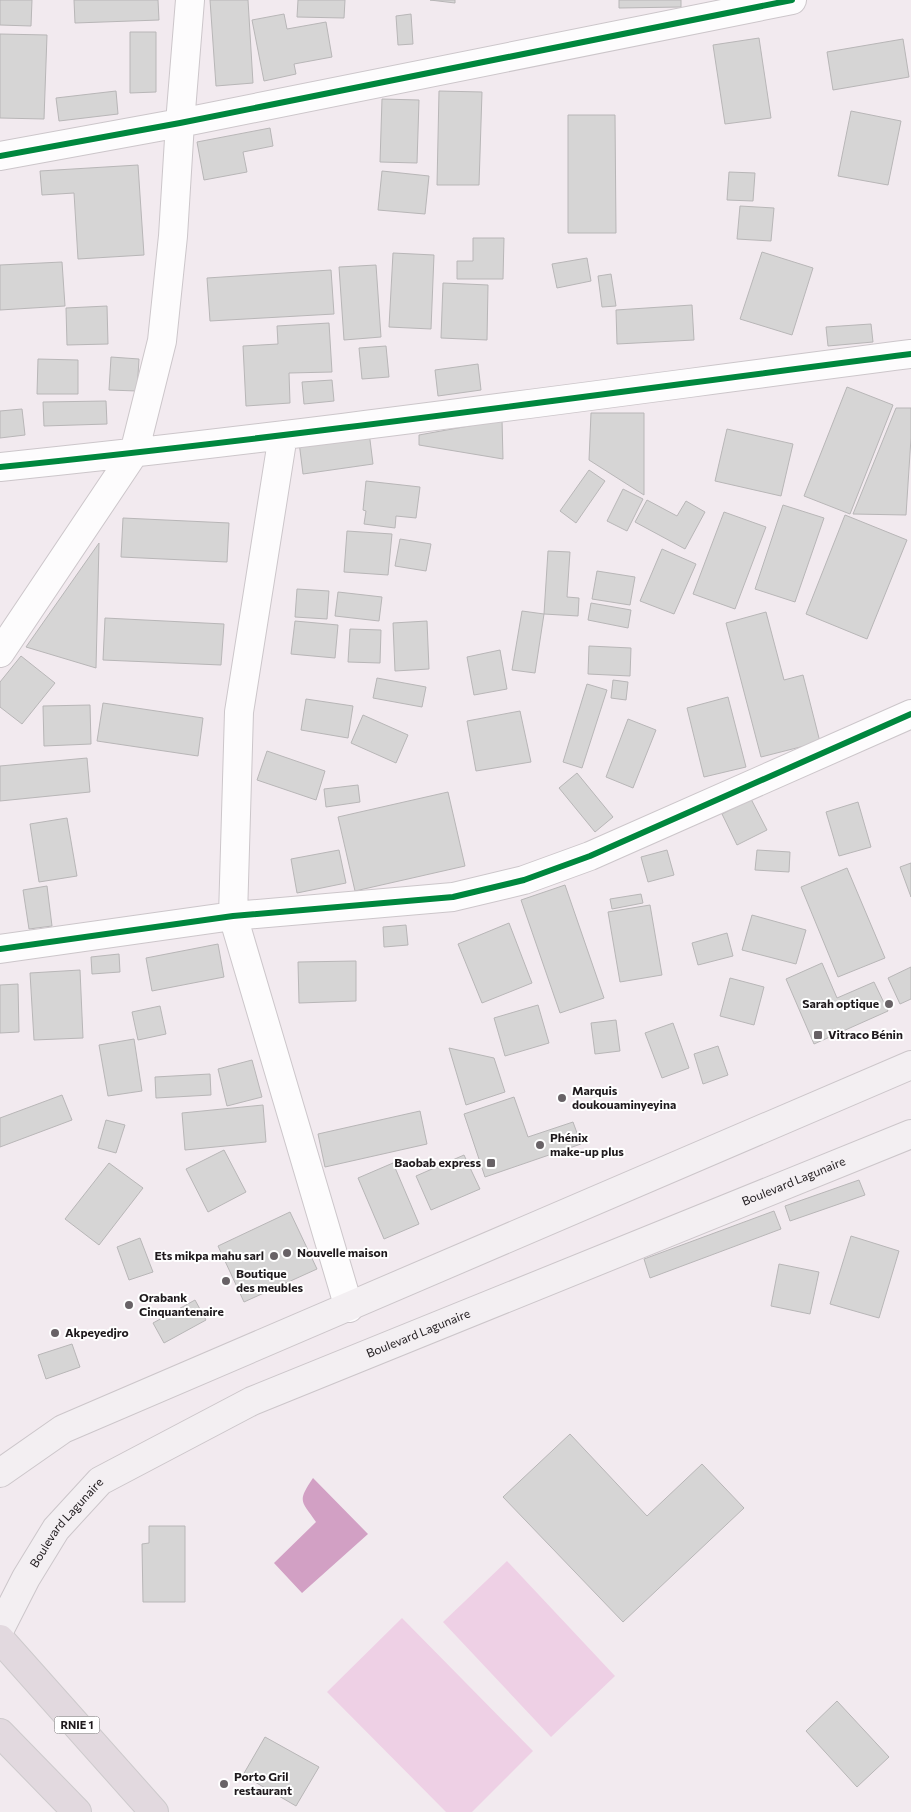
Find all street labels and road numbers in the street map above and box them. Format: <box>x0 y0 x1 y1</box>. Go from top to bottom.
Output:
street label: Boulevard Lagunaire <box>739 1153 847 1208</box>
street label: Boulevard Lagunaire <box>364 1305 472 1360</box>
street label: Boulevard Lagunaire <box>26 1474 105 1570</box>
road number: RNIE 1 <box>54 1716 100 1734</box>

